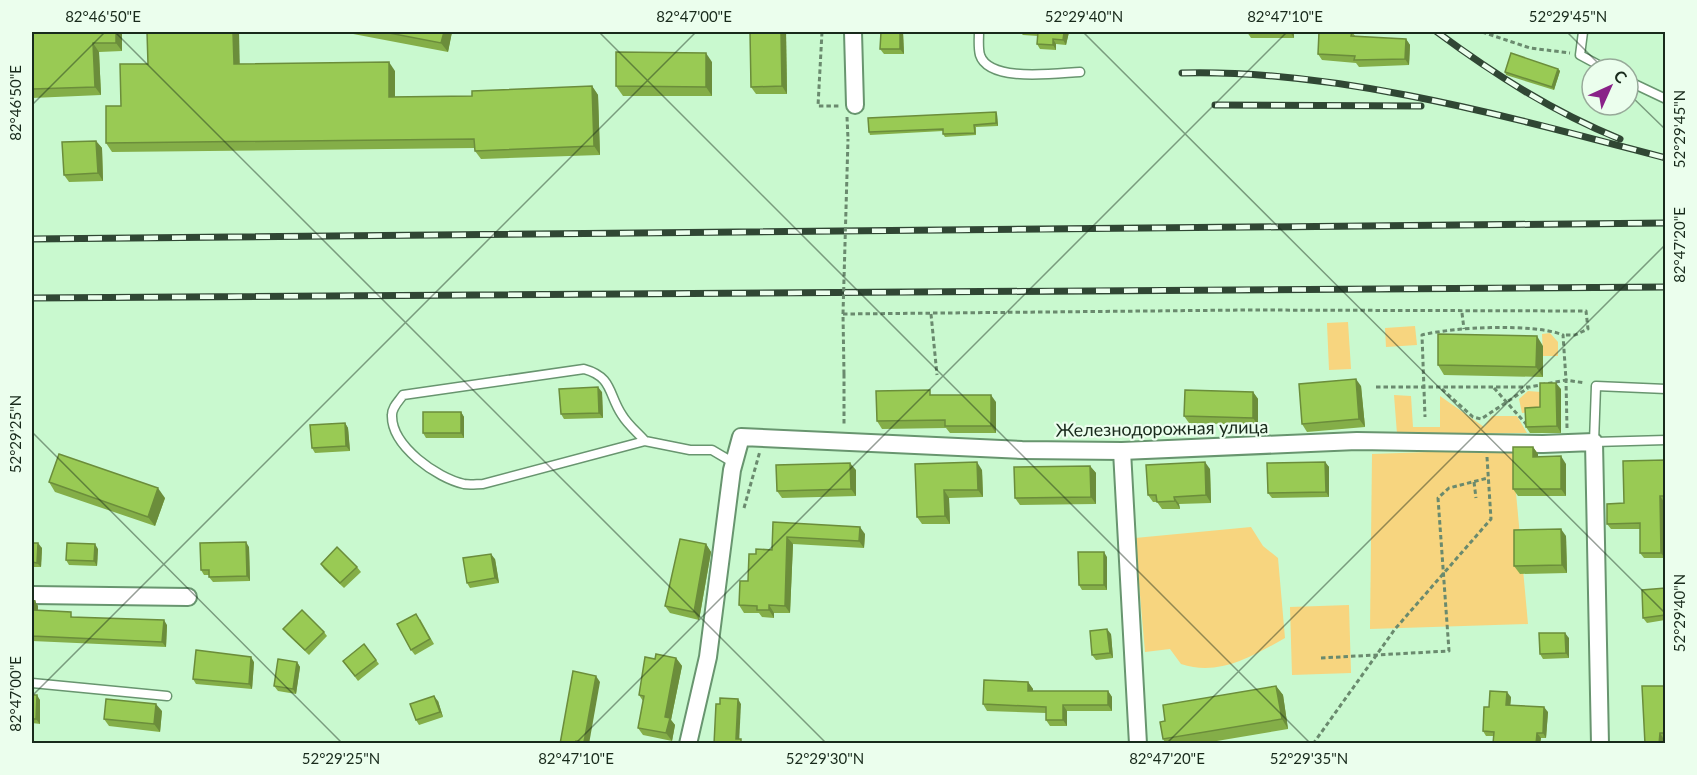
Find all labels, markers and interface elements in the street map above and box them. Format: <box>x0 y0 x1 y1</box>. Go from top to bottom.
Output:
text: 82°46'50"E <box>65 7 141 25</box>
text: 82°47'00"E <box>656 7 732 25</box>
text: 52°29'40"N <box>1045 7 1123 25</box>
text: 82°47'10"E <box>1247 7 1323 25</box>
text: 52°29'45"N <box>1529 7 1607 25</box>
north arrow <box>1580 57 1640 117</box>
text: 82°46'50"E <box>6 65 24 141</box>
text: С <box>1610 66 1632 87</box>
text: 52°29'45"N <box>1670 90 1688 168</box>
text: 82°47'20"E <box>1670 207 1688 283</box>
text: 52°29'25"N <box>6 395 24 473</box>
street label: Железнодорожная улица <box>1056 415 1268 441</box>
text: 52°29'40"N <box>1670 574 1688 652</box>
text: 82°47'00"E <box>6 656 24 732</box>
text: 52°29'25"N <box>302 749 380 767</box>
text: 82°47'10"E <box>538 749 614 767</box>
text: 52°29'30"N <box>786 749 864 767</box>
text: 82°47'20"E <box>1129 749 1205 767</box>
text: 52°29'35"N <box>1270 749 1348 767</box>

